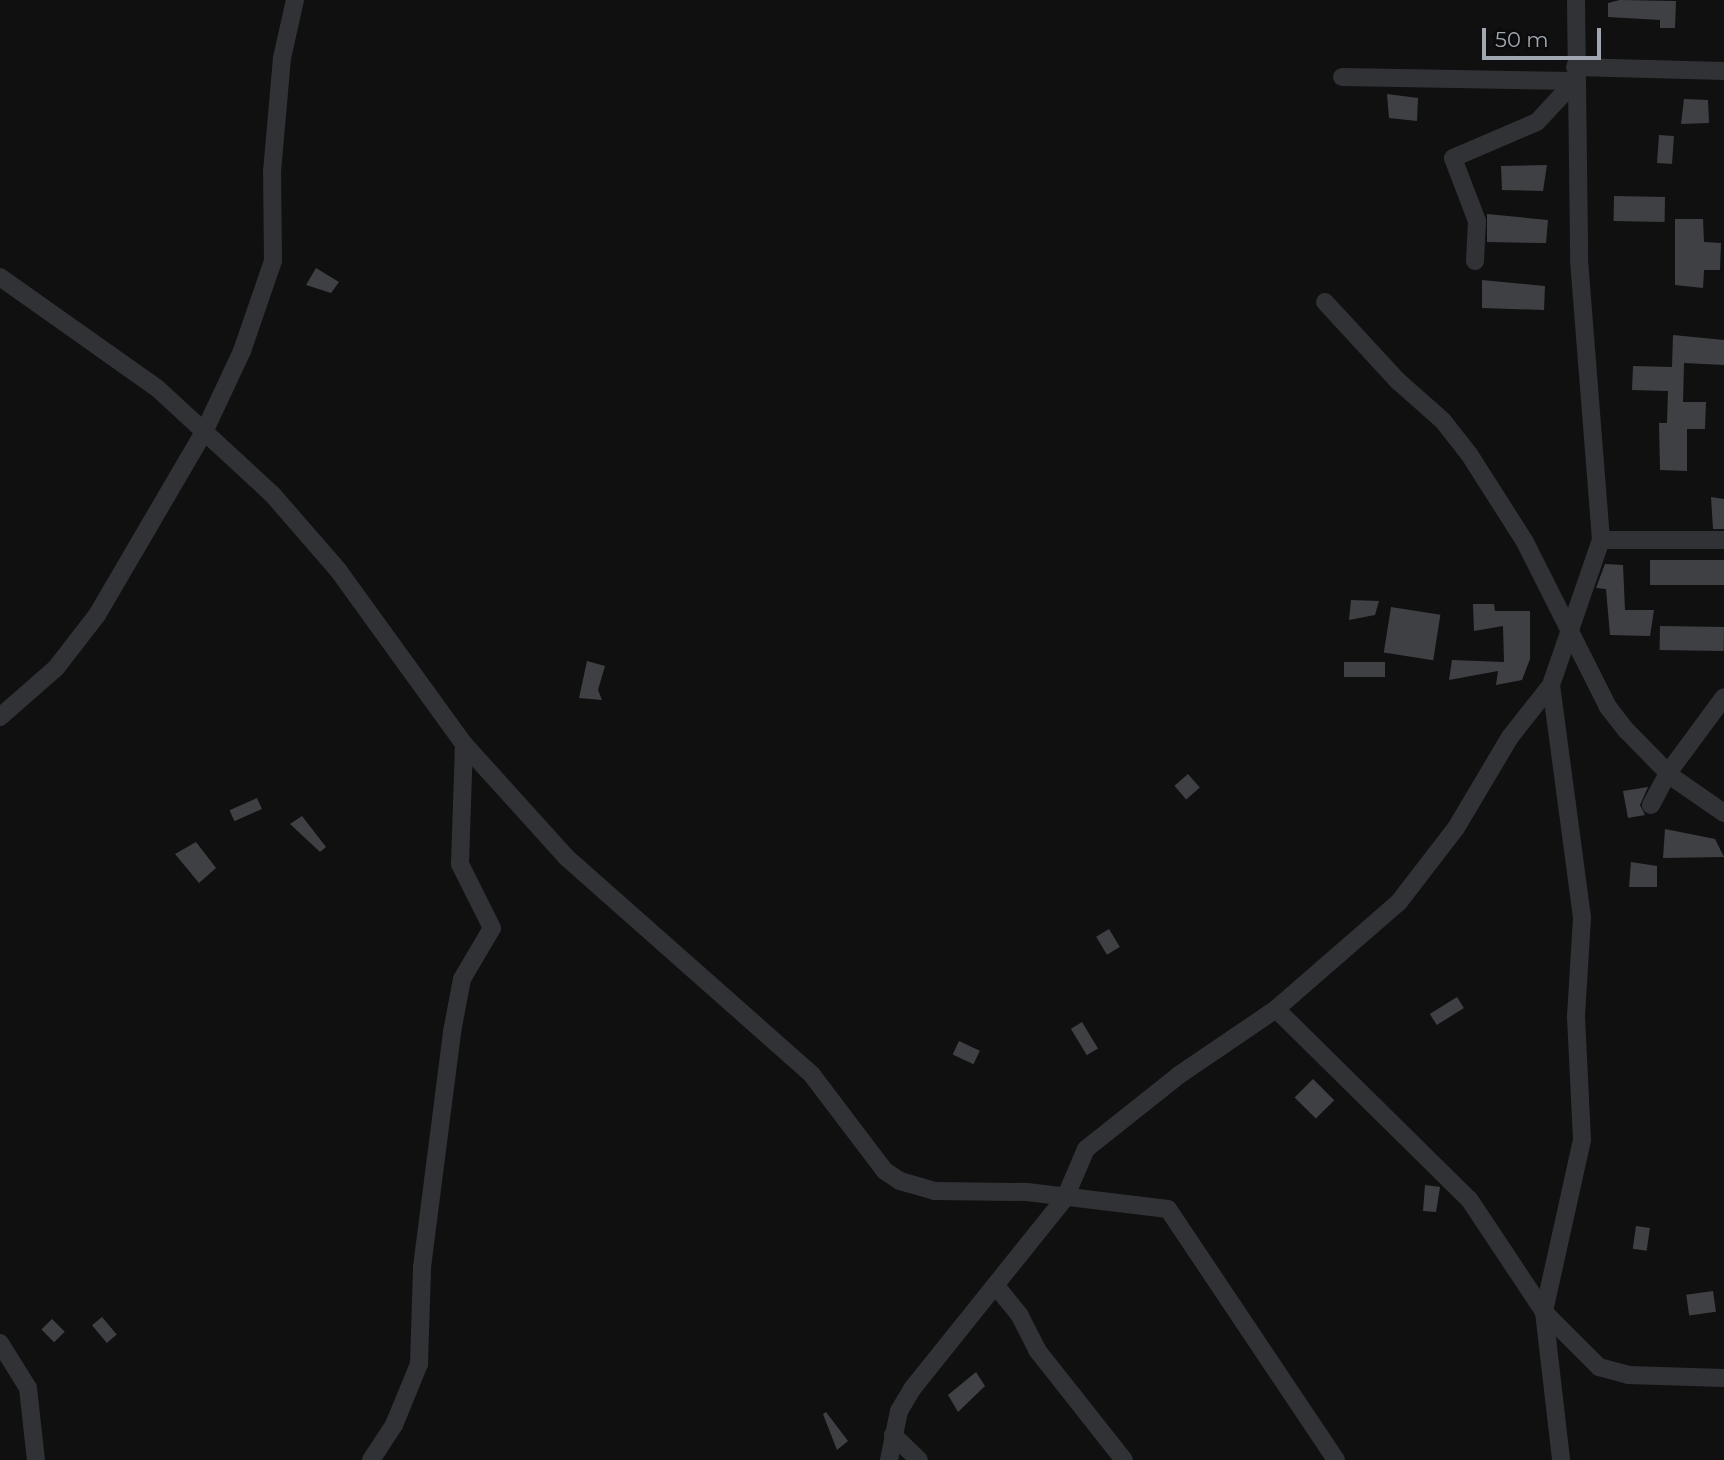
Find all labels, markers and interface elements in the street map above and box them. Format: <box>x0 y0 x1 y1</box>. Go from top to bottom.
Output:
scale bar <box>1486 14 1605 58</box>
text: 50 m <box>1495 27 1549 52</box>

